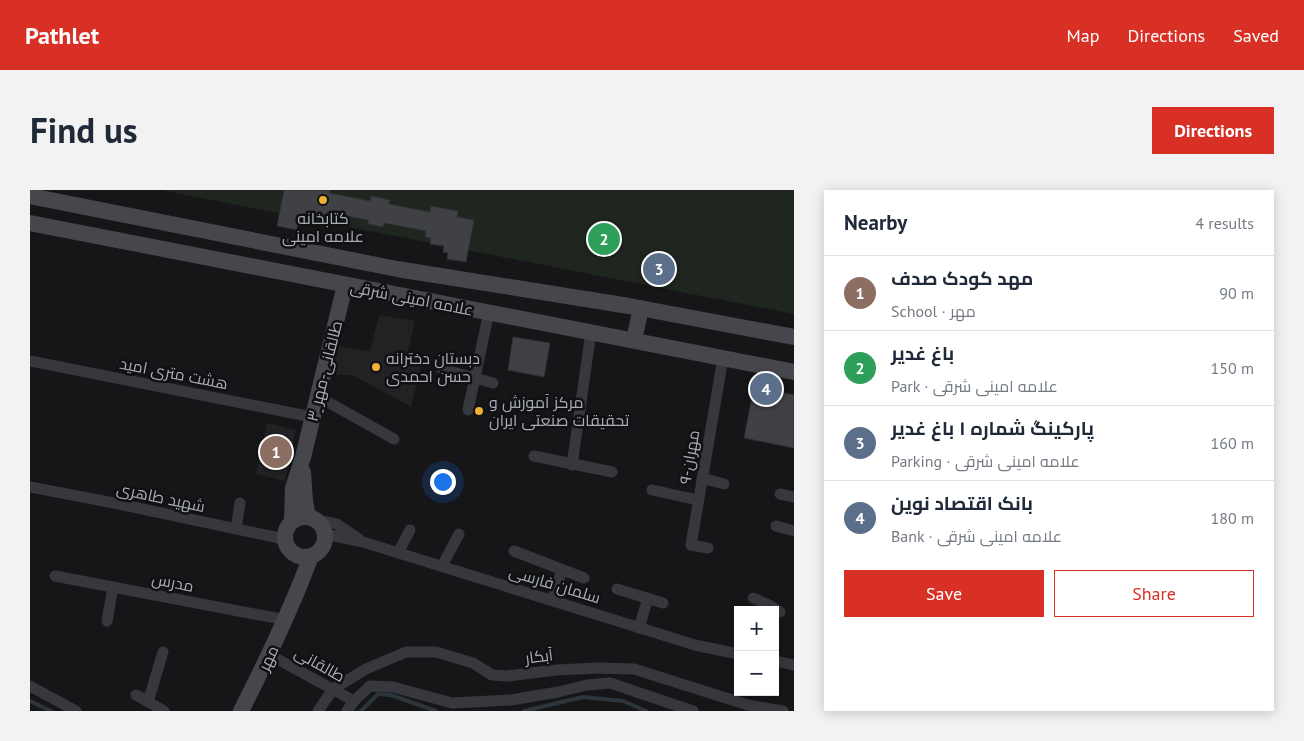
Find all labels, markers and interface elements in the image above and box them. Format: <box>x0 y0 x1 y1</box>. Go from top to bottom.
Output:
text: Pathlet <box>25 20 99 51</box>
text: Map <box>1067 24 1099 47</box>
text: Directions <box>1127 24 1205 47</box>
text: Saved <box>1233 24 1279 47</box>
text: Find us <box>30 107 138 153</box>
button: Directions <box>1152 107 1274 154</box>
marker: کتابخانه علامه امینی <box>317 194 329 206</box>
place label: کتابخانه علامه امینی <box>282 208 364 247</box>
text: Nearby <box>844 209 907 236</box>
text: 4 results <box>1195 213 1254 233</box>
pin: 2 <box>588 220 620 258</box>
pin: 3 <box>643 250 675 288</box>
text: مهد کودک صدف <box>891 266 1033 290</box>
street label: علامه امینی شرقی <box>349 276 475 321</box>
text: 1 <box>855 283 865 303</box>
text: 90 m <box>1219 283 1254 303</box>
text: School · مهر <box>891 301 976 321</box>
street label: ۳_طالقانی-مهر <box>302 319 347 424</box>
text: باغ غدیر <box>891 341 954 365</box>
place label: دبستان دخترانه حسن احمدی <box>386 348 480 387</box>
street label: هشت متری امید <box>118 353 230 394</box>
text: 2 <box>855 358 865 378</box>
text: 150 m <box>1211 358 1254 378</box>
marker: دبستان دخترانه حسن احمدی <box>370 361 382 373</box>
pin: 4 <box>750 370 782 408</box>
text: Park · علامه امینی شرقی <box>891 376 1058 396</box>
place label: مرکز آموزش و تحقیقات صنعتی ایران <box>489 392 630 431</box>
marker: مرکز آموزش و تحقیقات صنعتی ایران <box>473 405 485 417</box>
text: پارکینگ شماره ۱ باغ غدیر <box>891 416 1094 440</box>
street label: ۹-مهران <box>674 428 705 486</box>
pin: 1 <box>260 433 292 471</box>
text: 3 <box>855 433 865 453</box>
text: 160 m <box>1211 433 1254 453</box>
text: Parking · علامه امینی شرقی <box>891 451 1080 471</box>
your location <box>430 469 456 495</box>
street label: شهید طاهری <box>115 478 207 517</box>
text: بانک اقتصاد نوین <box>891 491 1033 515</box>
text: 4 <box>855 508 865 528</box>
text: 180 m <box>1211 508 1254 528</box>
text: Bank · علامه امینی شرقی <box>891 526 1062 546</box>
street label: سلمان فارسی <box>507 561 603 608</box>
street label: مدرس <box>150 568 196 597</box>
button: Save <box>844 570 1044 617</box>
button: Share <box>1054 570 1254 617</box>
map controls <box>734 606 779 696</box>
button: + <box>734 606 779 651</box>
street label: مهر <box>253 642 284 675</box>
street label: طالقانی <box>291 642 349 687</box>
street label: آبکار <box>523 644 555 668</box>
button: − <box>734 651 779 696</box>

